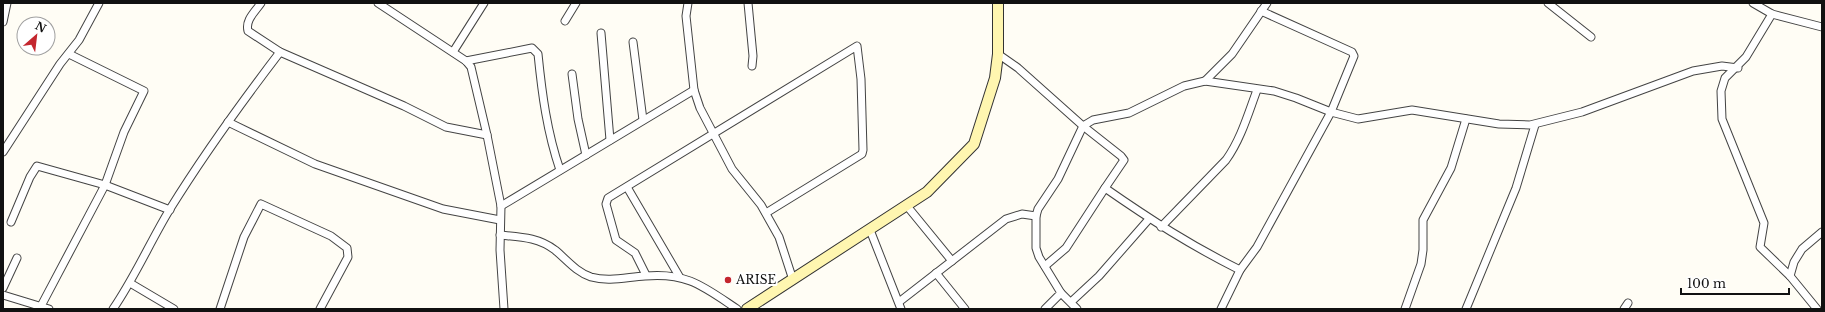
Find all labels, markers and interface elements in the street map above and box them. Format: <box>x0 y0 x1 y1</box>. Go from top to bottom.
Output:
north arrow <box>16 16 56 56</box>
text: N <box>33 19 49 36</box>
scale bar <box>1681 270 1789 296</box>
place label: ARISE <box>735 272 776 287</box>
marker: ARISE <box>723 275 733 285</box>
text: 100 m <box>1687 276 1726 291</box>

